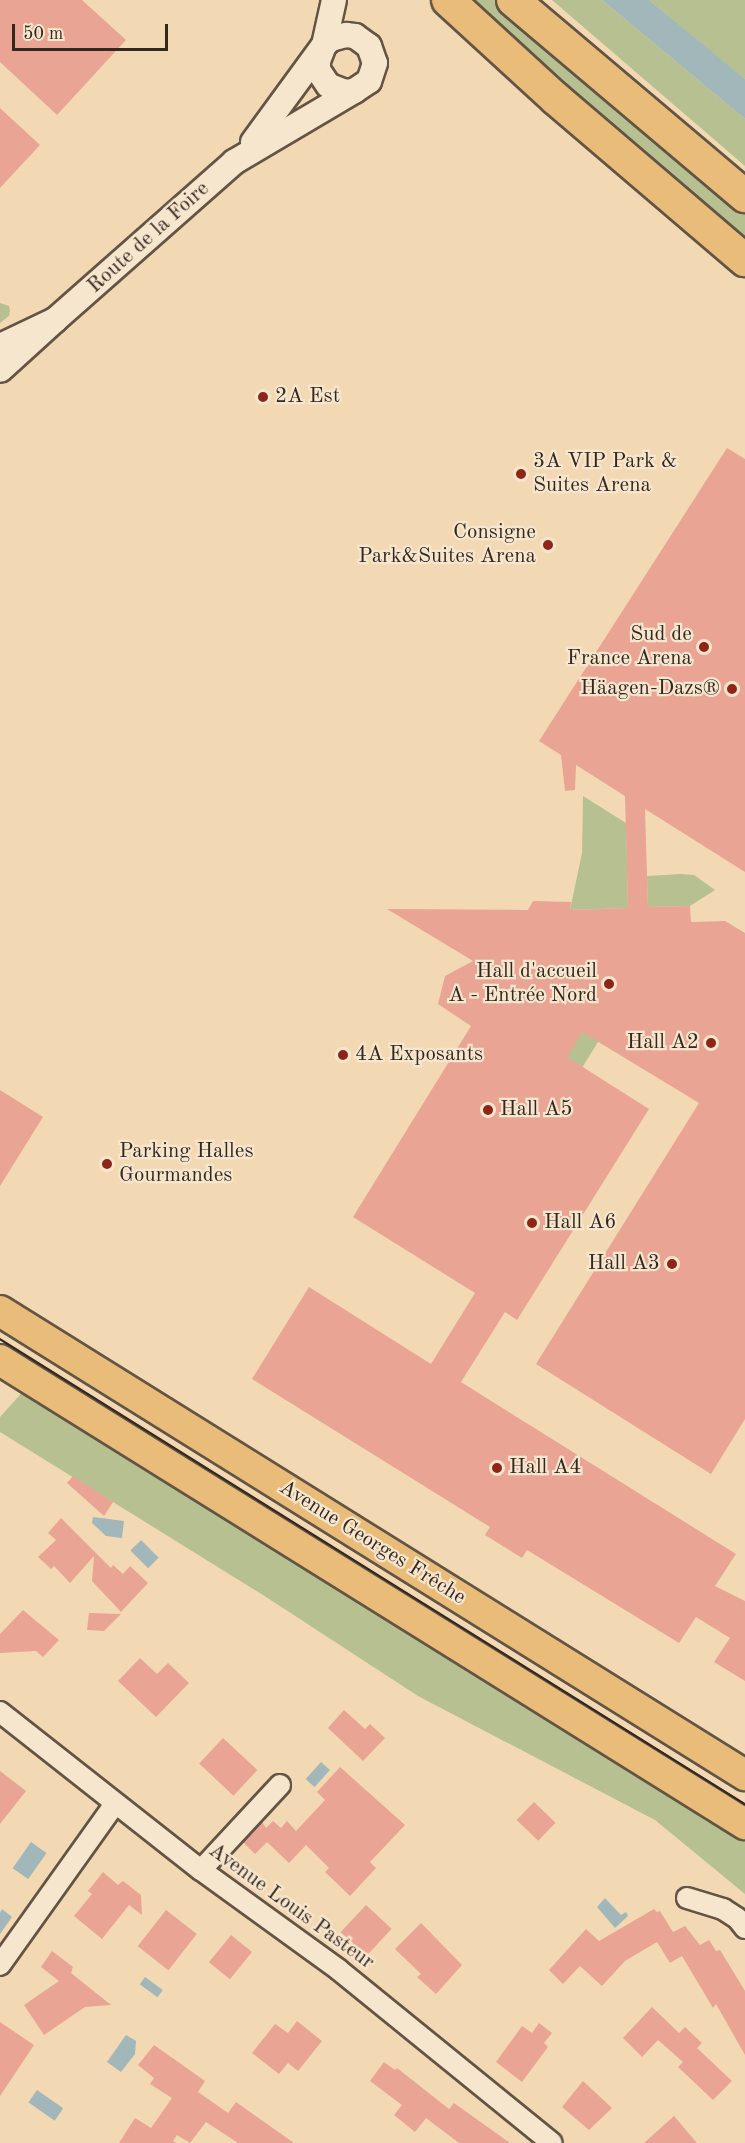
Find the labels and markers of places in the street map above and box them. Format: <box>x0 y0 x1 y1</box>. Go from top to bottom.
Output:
place label: 2A Est <box>275 384 340 410</box>
marker: 2A Est <box>256 390 270 404</box>
place label: 3A VIP Park & Suites Arena <box>533 449 677 499</box>
marker: 3A VIP Park & Suites Arena <box>514 467 528 481</box>
place label: Consigne Park&Suites Arena <box>358 520 536 570</box>
marker: Consigne Park&Suites Arena <box>541 538 555 552</box>
place label: Sud de France Arena <box>567 622 692 672</box>
marker: Sud de France Arena <box>697 640 711 654</box>
place label: Häagen-Dazs® <box>580 676 720 702</box>
marker: Häagen-Dazs® <box>725 682 739 696</box>
place label: Hall d'accueil A - Entrée Nord <box>448 959 597 1009</box>
marker: Hall d'accueil A - Entrée Nord <box>602 977 616 991</box>
place label: Hall A2 <box>627 1030 699 1056</box>
marker: Hall A2 <box>704 1036 718 1050</box>
place label: 4A Exposants <box>355 1042 483 1068</box>
marker: 4A Exposants <box>336 1048 350 1062</box>
place label: Hall A5 <box>500 1097 572 1123</box>
marker: Hall A5 <box>481 1103 495 1117</box>
place label: Parking Halles Gourmandes <box>119 1139 254 1189</box>
marker: Parking Halles Gourmandes <box>100 1157 114 1171</box>
place label: Hall A6 <box>544 1210 616 1236</box>
marker: Hall A6 <box>525 1216 539 1230</box>
place label: Hall A3 <box>588 1251 660 1277</box>
marker: Hall A3 <box>665 1257 679 1271</box>
place label: Hall A4 <box>509 1455 581 1481</box>
marker: Hall A4 <box>490 1461 504 1475</box>

